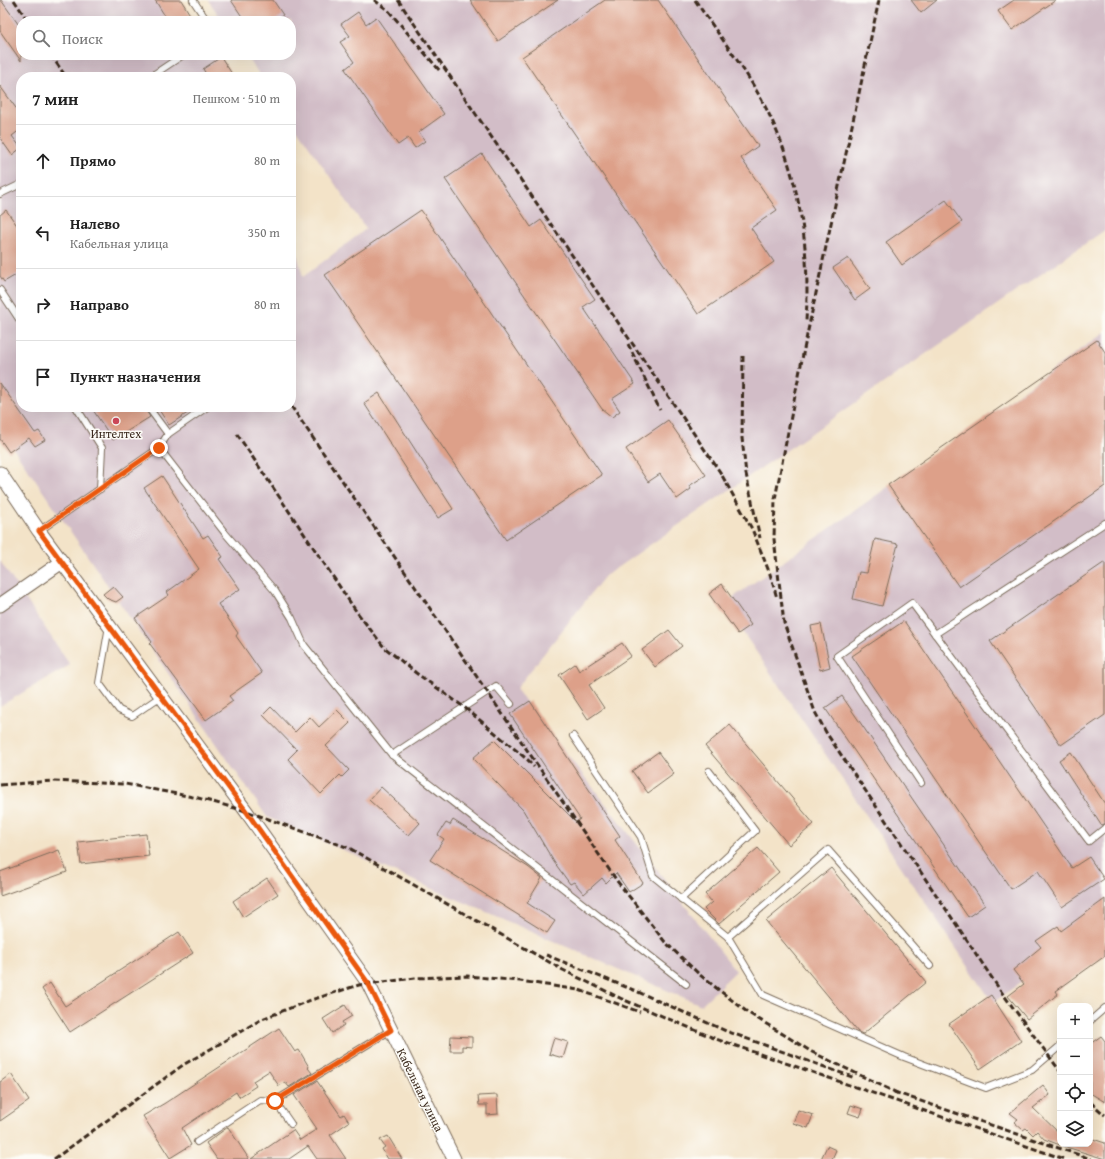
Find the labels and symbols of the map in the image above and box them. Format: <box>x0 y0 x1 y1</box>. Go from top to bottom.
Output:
marker: Интелтех <box>111 416 121 426</box>
place label: Интелтех <box>91 425 142 442</box>
route end <box>150 439 168 457</box>
street label: Кабельная улица <box>393 1045 448 1135</box>
route start <box>266 1092 284 1110</box>

